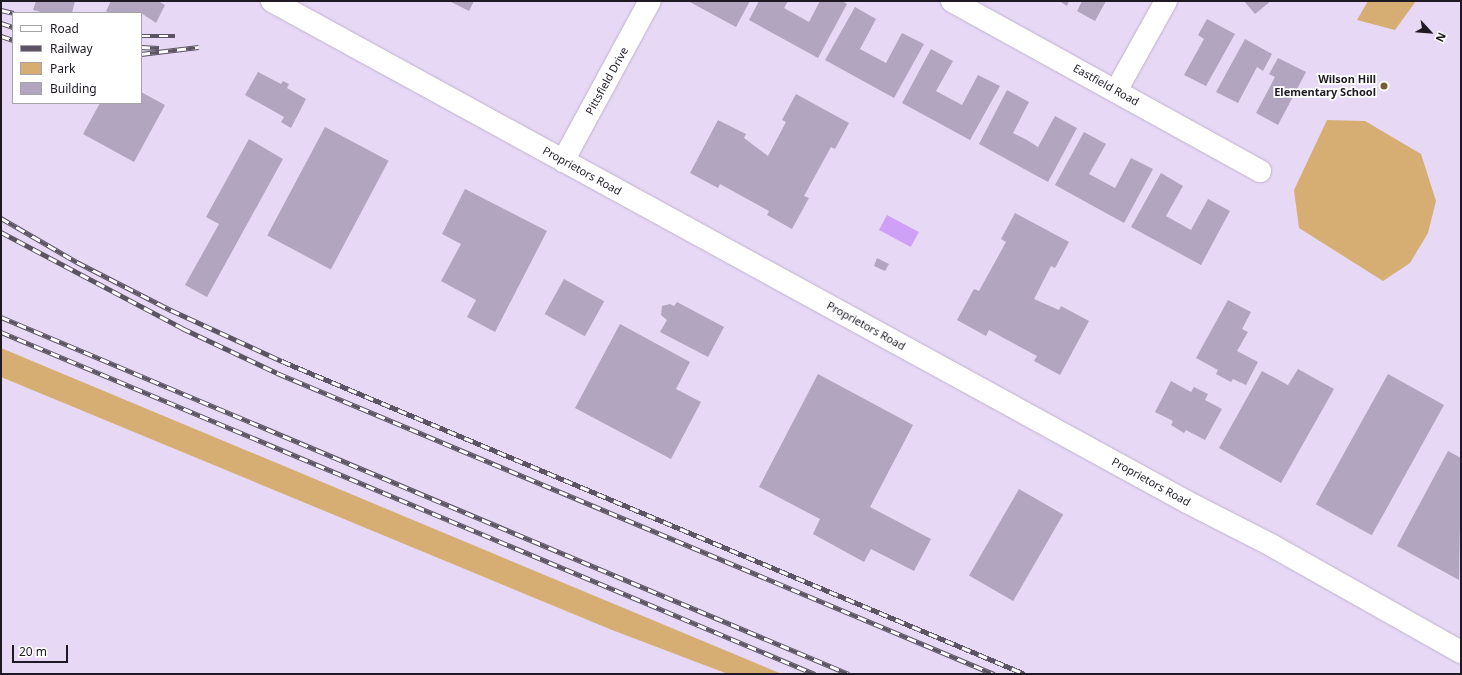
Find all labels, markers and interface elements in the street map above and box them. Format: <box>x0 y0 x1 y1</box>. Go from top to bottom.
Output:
legend <box>12 12 142 104</box>
north arrow <box>1410 12 1450 52</box>
text: Road <box>50 20 79 37</box>
text: N <box>1433 30 1450 45</box>
text: Railway <box>50 40 93 57</box>
street label: Pittsfield Drive <box>583 45 631 117</box>
text: Park <box>50 60 75 77</box>
street label: Eastfield Road <box>1071 61 1141 109</box>
place label: Wilson Hill Elementary School <box>1274 73 1376 99</box>
text: Building <box>50 80 97 97</box>
marker: Wilson Hill Elementary School <box>1379 81 1389 91</box>
street label: Proprietors Road <box>540 144 624 198</box>
street label: Proprietors Road <box>824 299 908 353</box>
street label: Proprietors Road <box>1109 455 1193 509</box>
scale bar <box>14 637 70 663</box>
text: 20 m <box>19 643 47 660</box>

